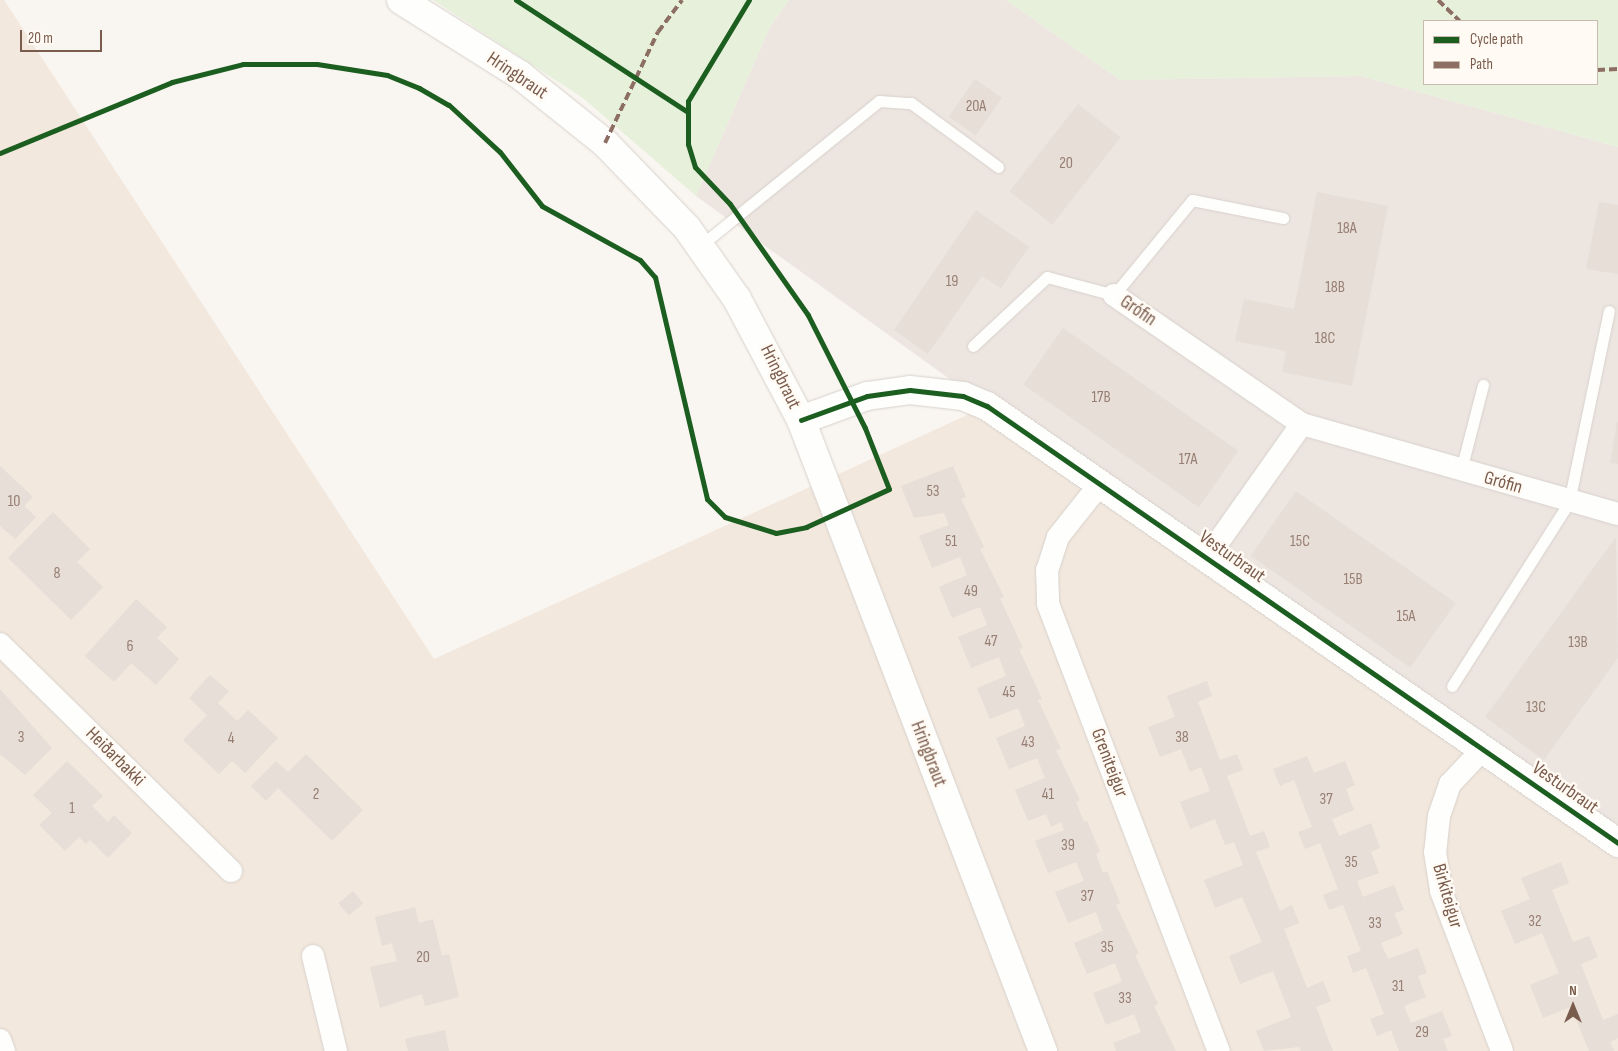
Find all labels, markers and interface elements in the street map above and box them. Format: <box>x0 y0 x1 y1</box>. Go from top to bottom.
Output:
scale bar <box>22 20 105 52</box>
legend <box>1423 20 1598 85</box>
text: 20 m <box>28 29 53 48</box>
text: Cycle path <box>1470 30 1523 49</box>
street label: Hringbraut <box>482 47 552 105</box>
text: Path <box>1470 55 1493 74</box>
house number: 20A <box>966 97 986 117</box>
house number: 20 <box>1059 154 1073 174</box>
house number: 18A <box>1337 219 1357 239</box>
house number: 19 <box>946 272 958 292</box>
house number: 18B <box>1325 278 1345 298</box>
street label: Grófin <box>1115 291 1161 331</box>
house number: 18C <box>1315 329 1335 349</box>
street label: Hringbraut <box>755 341 805 413</box>
house number: 17B <box>1091 388 1111 408</box>
house number: 17A <box>1179 450 1197 470</box>
street label: Grófin <box>1481 467 1525 499</box>
house number: 53 <box>926 482 940 502</box>
house number: 10 <box>8 492 20 512</box>
street label: Vesturbraut <box>1194 526 1270 588</box>
house number: 51 <box>945 532 957 552</box>
house number: 15C <box>1290 532 1310 552</box>
house number: 8 <box>53 564 61 584</box>
house number: 15B <box>1343 570 1363 590</box>
house number: 49 <box>964 582 978 602</box>
house number: 15A <box>1397 607 1415 627</box>
house number: 47 <box>985 632 997 652</box>
house number: 13B <box>1568 633 1588 653</box>
house number: 6 <box>126 637 134 657</box>
house number: 45 <box>1002 683 1016 703</box>
house number: 13C <box>1526 698 1546 718</box>
street label: Hringbraut <box>905 718 951 790</box>
street label: Heiðarbakki <box>81 723 149 791</box>
street label: Greniteigur <box>1085 725 1133 801</box>
house number: 3 <box>18 728 24 748</box>
house number: 38 <box>1175 728 1189 748</box>
house number: 4 <box>228 729 234 749</box>
house number: 43 <box>1021 733 1035 753</box>
street label: Vesturbraut <box>1527 757 1603 819</box>
house number: 2 <box>313 785 319 805</box>
house number: 41 <box>1042 785 1054 805</box>
house number: 37 <box>1319 790 1333 810</box>
house number: 1 <box>69 799 75 819</box>
house number: 39 <box>1061 836 1075 856</box>
house number: 35 <box>1344 853 1358 873</box>
street label: Birkiteigur <box>1427 861 1467 931</box>
house number: 37 <box>1080 887 1094 907</box>
house number: 32 <box>1528 912 1542 932</box>
house number: 33 <box>1368 914 1382 934</box>
house number: 35 <box>1100 938 1114 958</box>
house number: 20 <box>416 948 430 968</box>
house number: 31 <box>1392 977 1404 997</box>
north arrow <box>1548 981 1598 1031</box>
text: N <box>1569 982 1577 999</box>
house number: 33 <box>1118 989 1132 1009</box>
house number: 29 <box>1415 1023 1429 1043</box>

